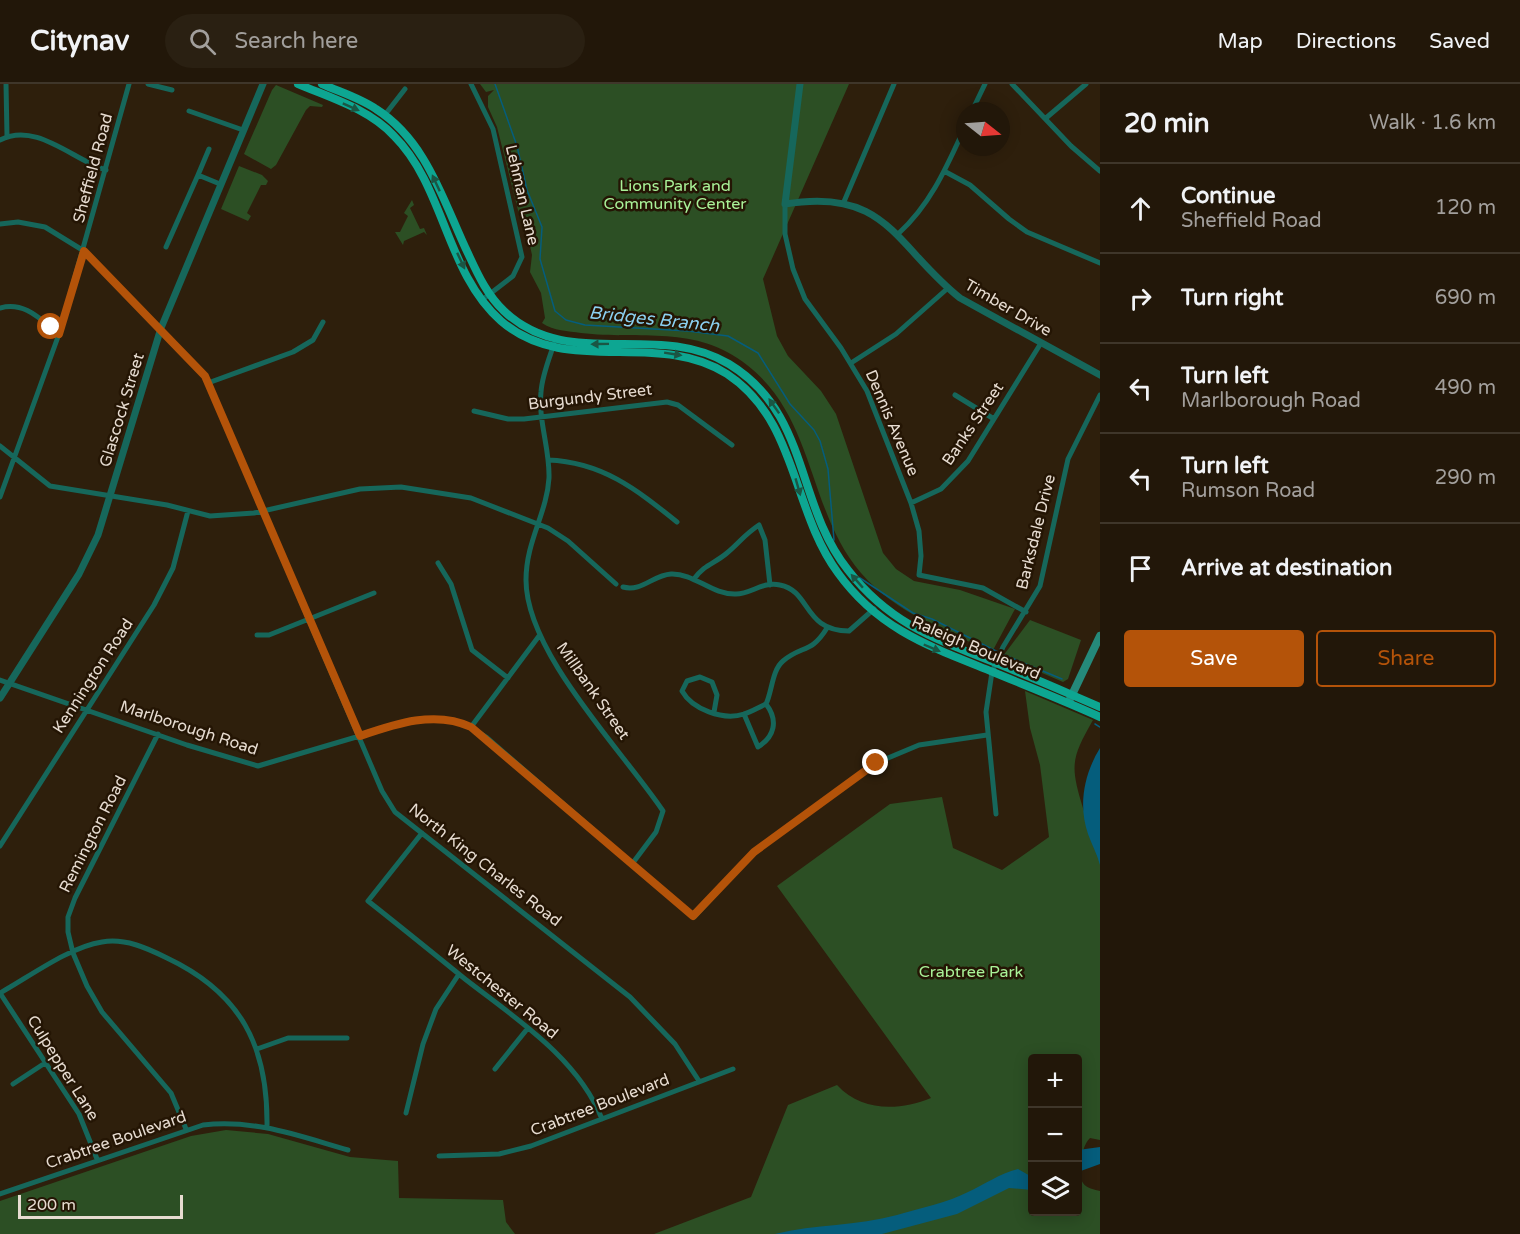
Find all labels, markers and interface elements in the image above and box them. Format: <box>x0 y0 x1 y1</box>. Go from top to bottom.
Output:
search box <box>165 14 585 68</box>
text: Citynav <box>30 24 129 58</box>
icon: search <box>186 25 219 58</box>
text: Search here <box>234 28 358 54</box>
text: Map <box>1217 29 1263 54</box>
text: Directions <box>1296 29 1396 54</box>
text: Saved <box>1429 29 1490 54</box>
one-way arrow <box>343 102 361 112</box>
north arrow <box>956 102 1010 156</box>
text: 20 min <box>1124 108 1210 139</box>
street label: Sheffield Road <box>69 111 117 225</box>
text: Walk · 1.6 km <box>1369 111 1496 135</box>
street label: Lehman Lane <box>501 143 543 247</box>
one-way arrow <box>431 174 440 191</box>
park label: Lions Park and Community Center <box>604 176 747 214</box>
text: Continue <box>1181 183 1276 209</box>
icon: ahead <box>1124 192 1157 225</box>
text: 120 m <box>1435 196 1496 220</box>
text: Sheffield Road <box>1181 209 1322 233</box>
one-way arrow <box>456 253 466 271</box>
street label: Timber Drive <box>961 275 1055 341</box>
icon: right <box>1124 282 1157 315</box>
text: Turn right <box>1181 285 1283 311</box>
text: 690 m <box>1435 286 1496 310</box>
water label: Bridges Branch <box>588 301 721 337</box>
route start <box>37 313 63 339</box>
one-way arrow <box>590 339 609 348</box>
one-way arrow <box>664 350 683 359</box>
street label: Glascock Street <box>95 351 149 469</box>
text: Turn left <box>1181 363 1269 389</box>
street label: Dennis Avenue <box>861 367 923 479</box>
icon: left <box>1124 372 1157 405</box>
text: 490 m <box>1435 376 1496 400</box>
street label: Burgundy Street <box>527 379 653 415</box>
street label: Banks Street <box>938 379 1008 469</box>
text: Marlborough Road <box>1181 389 1361 413</box>
one-way arrow <box>768 399 780 415</box>
text: Turn left <box>1181 453 1269 479</box>
icon: left <box>1124 462 1157 495</box>
text: 290 m <box>1435 466 1496 490</box>
street label: Barksdale Drive <box>1012 472 1060 592</box>
one-way arrow <box>794 478 804 497</box>
text: Rumson Road <box>1181 479 1315 503</box>
icon: arrive <box>1124 552 1157 585</box>
text: Arrive at destination <box>1181 555 1392 581</box>
one-way arrow <box>850 573 864 588</box>
street label: Raleigh Boulevard <box>908 612 1044 684</box>
street label: Kennington Road <box>48 615 138 737</box>
button: Save <box>1124 630 1304 687</box>
button: Share <box>1316 630 1496 687</box>
street label: Millbank Street <box>552 638 634 744</box>
one-way arrow <box>924 644 941 653</box>
street label: Marlborough Road <box>117 696 261 760</box>
route end <box>862 749 888 775</box>
street label: Remington Road <box>55 772 131 896</box>
street label: North King Charles Road <box>405 799 565 931</box>
street label: Westchester Road <box>442 941 562 1043</box>
park label: Crabtree Park <box>919 962 1024 982</box>
street label: Culpepper Lane <box>23 1012 103 1124</box>
map controls <box>1028 1054 1082 1216</box>
button: + <box>1028 1054 1082 1108</box>
street label: Crabtree Boulevard <box>528 1069 672 1141</box>
street label: Crabtree Boulevard <box>43 1107 189 1173</box>
button: − <box>1028 1108 1082 1162</box>
button: layers <box>1028 1162 1082 1216</box>
scale bar <box>18 1192 183 1220</box>
text: 200 m <box>27 1195 76 1215</box>

